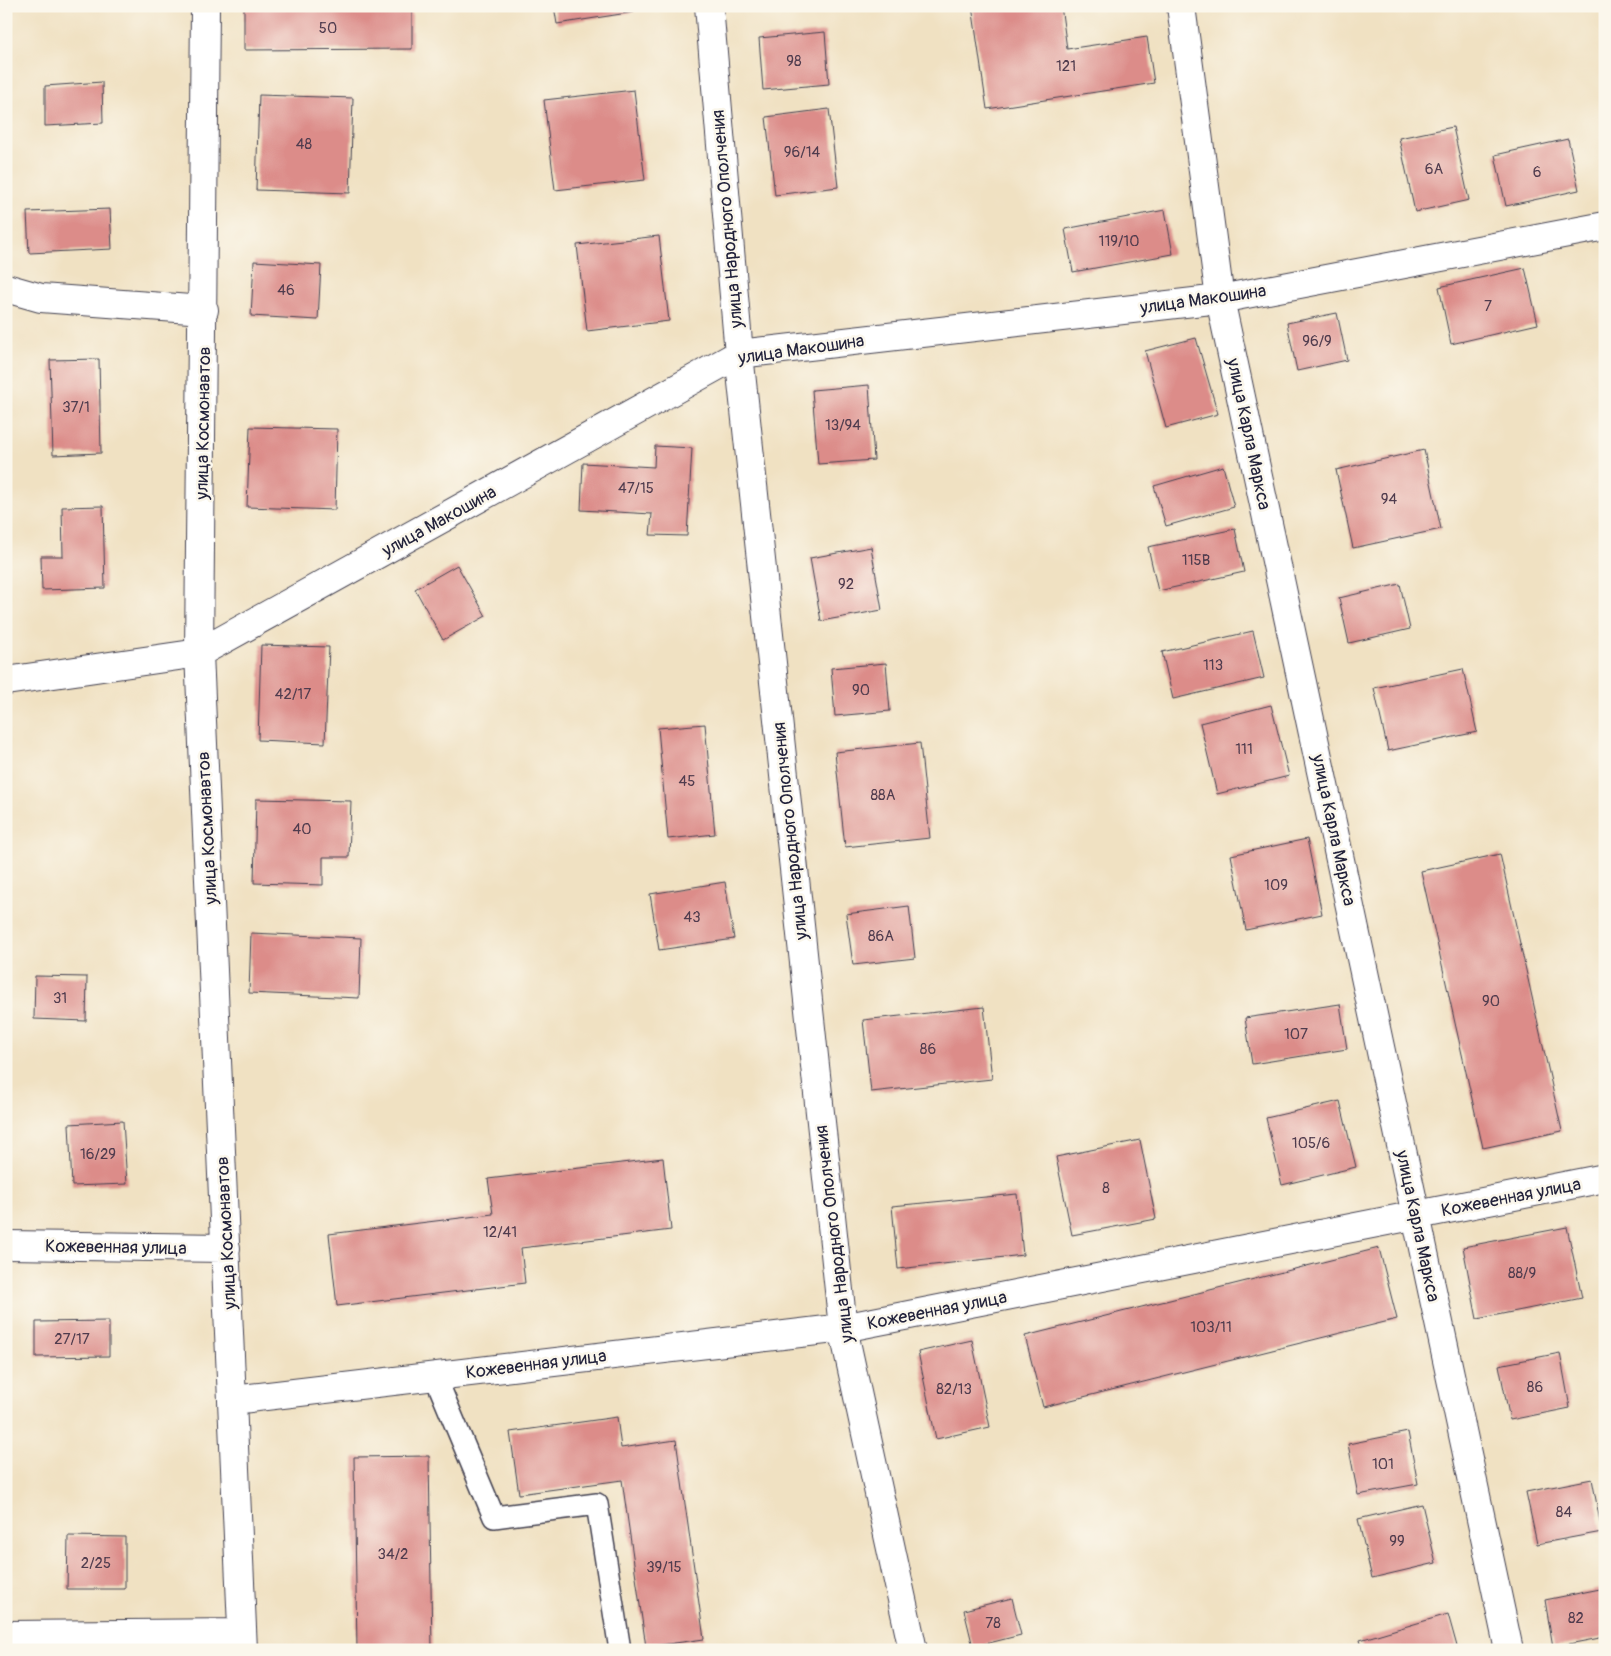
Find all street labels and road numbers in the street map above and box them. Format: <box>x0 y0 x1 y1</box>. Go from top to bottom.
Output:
street label: улица Народного Ополчения <box>707 109 749 330</box>
street label: улица Макошина <box>1138 279 1268 320</box>
street label: улица Макошина <box>736 329 866 370</box>
street label: улица Космонавтов <box>191 346 216 501</box>
street label: улица Карла Маркса <box>1221 355 1276 512</box>
street label: улица Макошина <box>377 481 500 563</box>
street label: улица Народного Ополчения <box>768 721 813 942</box>
street label: улица Космонавтов <box>192 751 223 906</box>
street label: улица Карла Маркса <box>1306 751 1361 908</box>
street label: улица Народного Ополчения <box>810 1124 859 1345</box>
street label: улица Карла Маркса <box>1390 1147 1445 1304</box>
street label: улица Космонавтов <box>211 1156 242 1311</box>
street label: Кожевенная улица <box>1439 1173 1583 1222</box>
street label: Кожевенная улица <box>45 1235 187 1260</box>
street label: Кожевенная улица <box>865 1286 1009 1335</box>
street label: Кожевенная улица <box>464 1344 608 1385</box>

